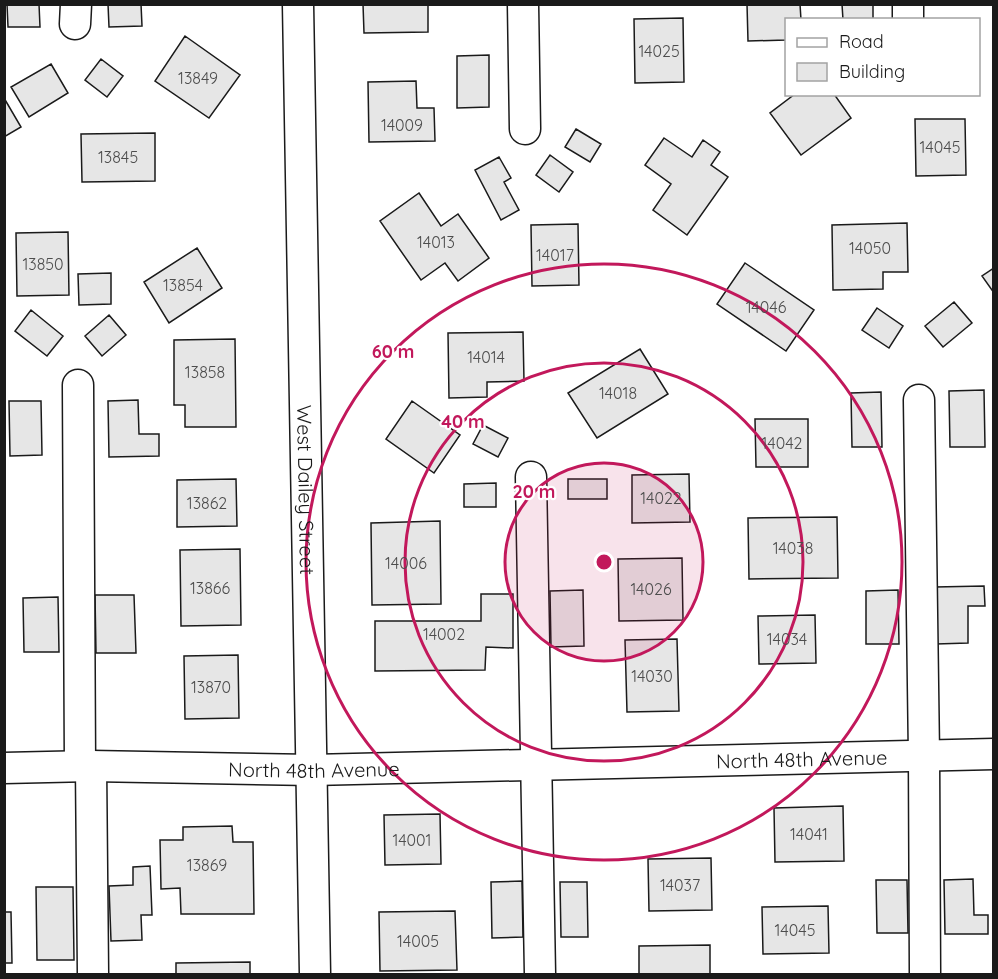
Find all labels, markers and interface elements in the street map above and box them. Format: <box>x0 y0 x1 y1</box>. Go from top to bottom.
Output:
legend <box>785 18 980 96</box>
text: Road <box>839 30 884 53</box>
house number: 14025 <box>638 41 680 61</box>
text: Building <box>839 60 905 83</box>
house number: 13849 <box>178 68 218 88</box>
house number: 14009 <box>381 115 423 135</box>
house number: 14045 <box>920 137 960 157</box>
house number: 13845 <box>98 147 138 167</box>
house number: 14013 <box>417 232 455 252</box>
house number: 14050 <box>849 238 891 258</box>
house number: 14017 <box>536 245 574 265</box>
house number: 13850 <box>22 254 64 274</box>
house number: 13854 <box>163 275 203 295</box>
house number: 14046 <box>746 297 787 317</box>
text: 60 m <box>372 340 414 363</box>
house number: 14014 <box>467 347 505 367</box>
house number: 13858 <box>185 362 225 382</box>
house number: 14018 <box>599 383 637 403</box>
street label: West Dailey Street <box>293 405 321 575</box>
text: 40 m <box>441 410 485 433</box>
house number: 14042 <box>762 433 803 453</box>
text: 20 m <box>513 480 555 503</box>
house number: 14022 <box>640 488 682 508</box>
house number: 13862 <box>187 493 227 513</box>
house number: 14038 <box>773 538 813 558</box>
centre of rings <box>594 552 614 572</box>
house number: 14006 <box>385 553 427 573</box>
house number: 13866 <box>190 578 230 598</box>
house number: 14026 <box>630 579 672 599</box>
house number: 14002 <box>423 624 465 644</box>
house number: 14034 <box>767 629 807 649</box>
house number: 14030 <box>631 666 673 686</box>
house number: 13870 <box>191 677 231 697</box>
street label: North 48th Avenue <box>716 744 888 773</box>
street label: North 48th Avenue <box>228 755 400 783</box>
house number: 14041 <box>790 824 828 844</box>
house number: 14001 <box>392 830 432 850</box>
house number: 13869 <box>187 855 227 875</box>
house number: 14037 <box>660 875 700 895</box>
house number: 14045 <box>775 920 815 940</box>
house number: 14005 <box>397 931 439 951</box>

